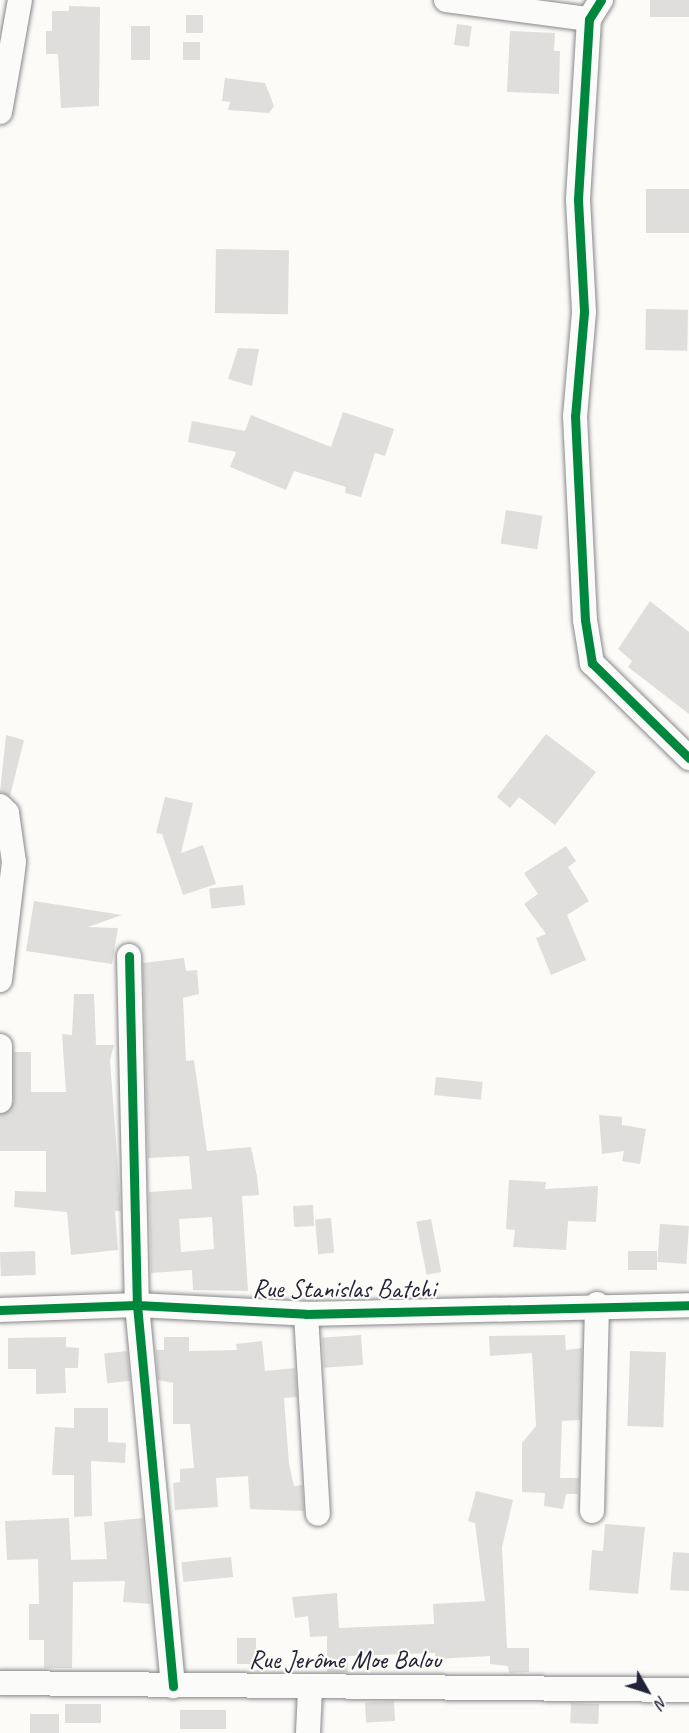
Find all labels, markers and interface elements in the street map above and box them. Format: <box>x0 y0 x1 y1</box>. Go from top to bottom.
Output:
street label: Rue Stanislas Batchi <box>251 1273 437 1305</box>
street label: Rue Jerôme Moe Balou <box>249 1644 441 1676</box>
north arrow <box>617 1661 677 1721</box>
text: N <box>650 1692 672 1712</box>

